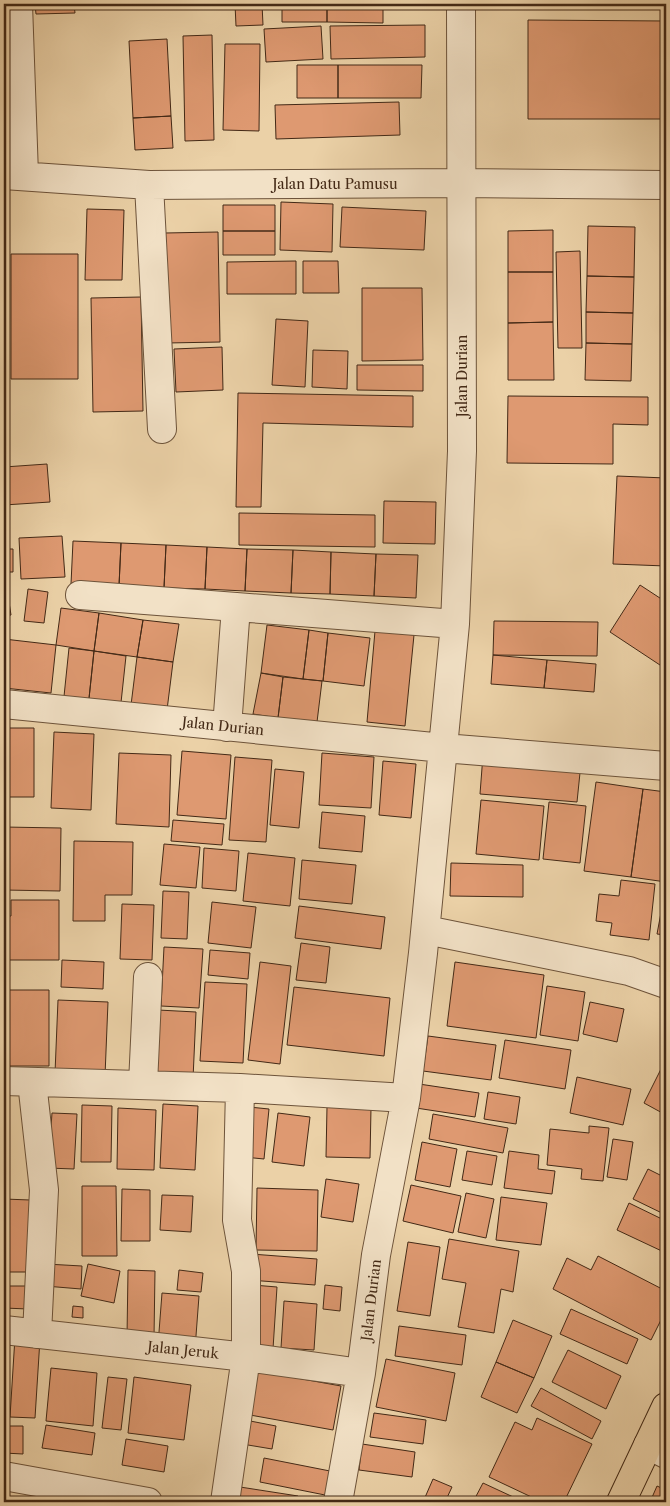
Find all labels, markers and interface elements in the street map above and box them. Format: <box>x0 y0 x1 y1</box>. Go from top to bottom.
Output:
street label: Jalan Datu Pamusu <box>270 175 398 193</box>
street label: Jalan Durian <box>453 335 471 419</box>
street label: Jalan Durian <box>179 713 265 739</box>
street label: Jalan Durian <box>357 1258 385 1344</box>
street label: Jalan Jeruk <box>145 1337 220 1363</box>

